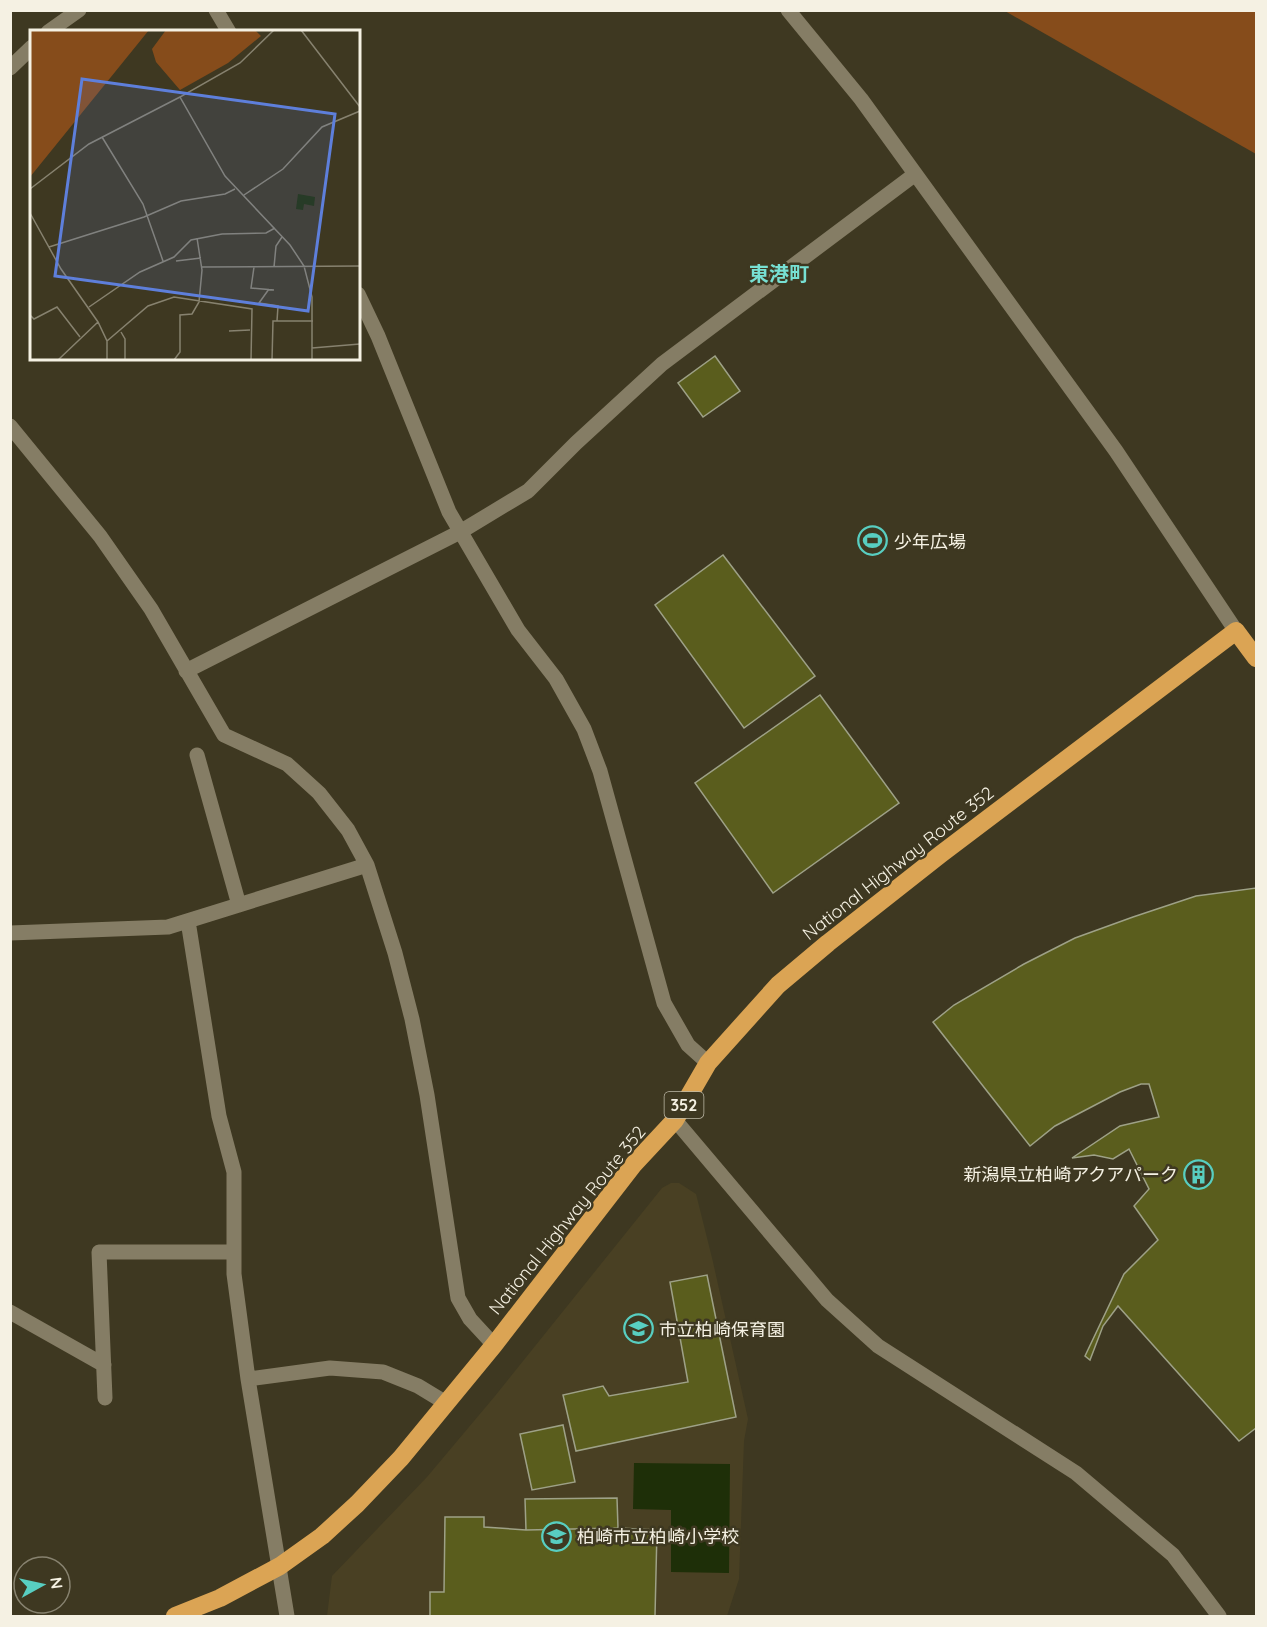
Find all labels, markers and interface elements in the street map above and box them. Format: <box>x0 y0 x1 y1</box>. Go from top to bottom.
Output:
inset map <box>30 30 360 360</box>
district label: 東港町 <box>749 261 809 286</box>
sports icon: 少年広場 <box>857 525 889 557</box>
place label: 少年広場 <box>894 530 966 553</box>
street label: National Highway Route 352 <box>798 781 998 945</box>
road number: 352 <box>664 1092 704 1118</box>
street label: National Highway Route 352 <box>484 1121 650 1319</box>
building icon: 新潟県立柏崎アクアパーク <box>1183 1158 1215 1190</box>
place label: 新潟県立柏崎アクアパーク <box>963 1163 1178 1186</box>
school or university icon: 市立柏崎保育園 <box>622 1313 654 1345</box>
place label: 市立柏崎保育園 <box>659 1318 785 1341</box>
school or university icon: 柏崎市立柏崎小学校 <box>540 1520 572 1552</box>
place label: 柏崎市立柏崎小学校 <box>577 1525 739 1548</box>
north arrow <box>12 1555 72 1615</box>
text: N <box>46 1576 68 1590</box>

